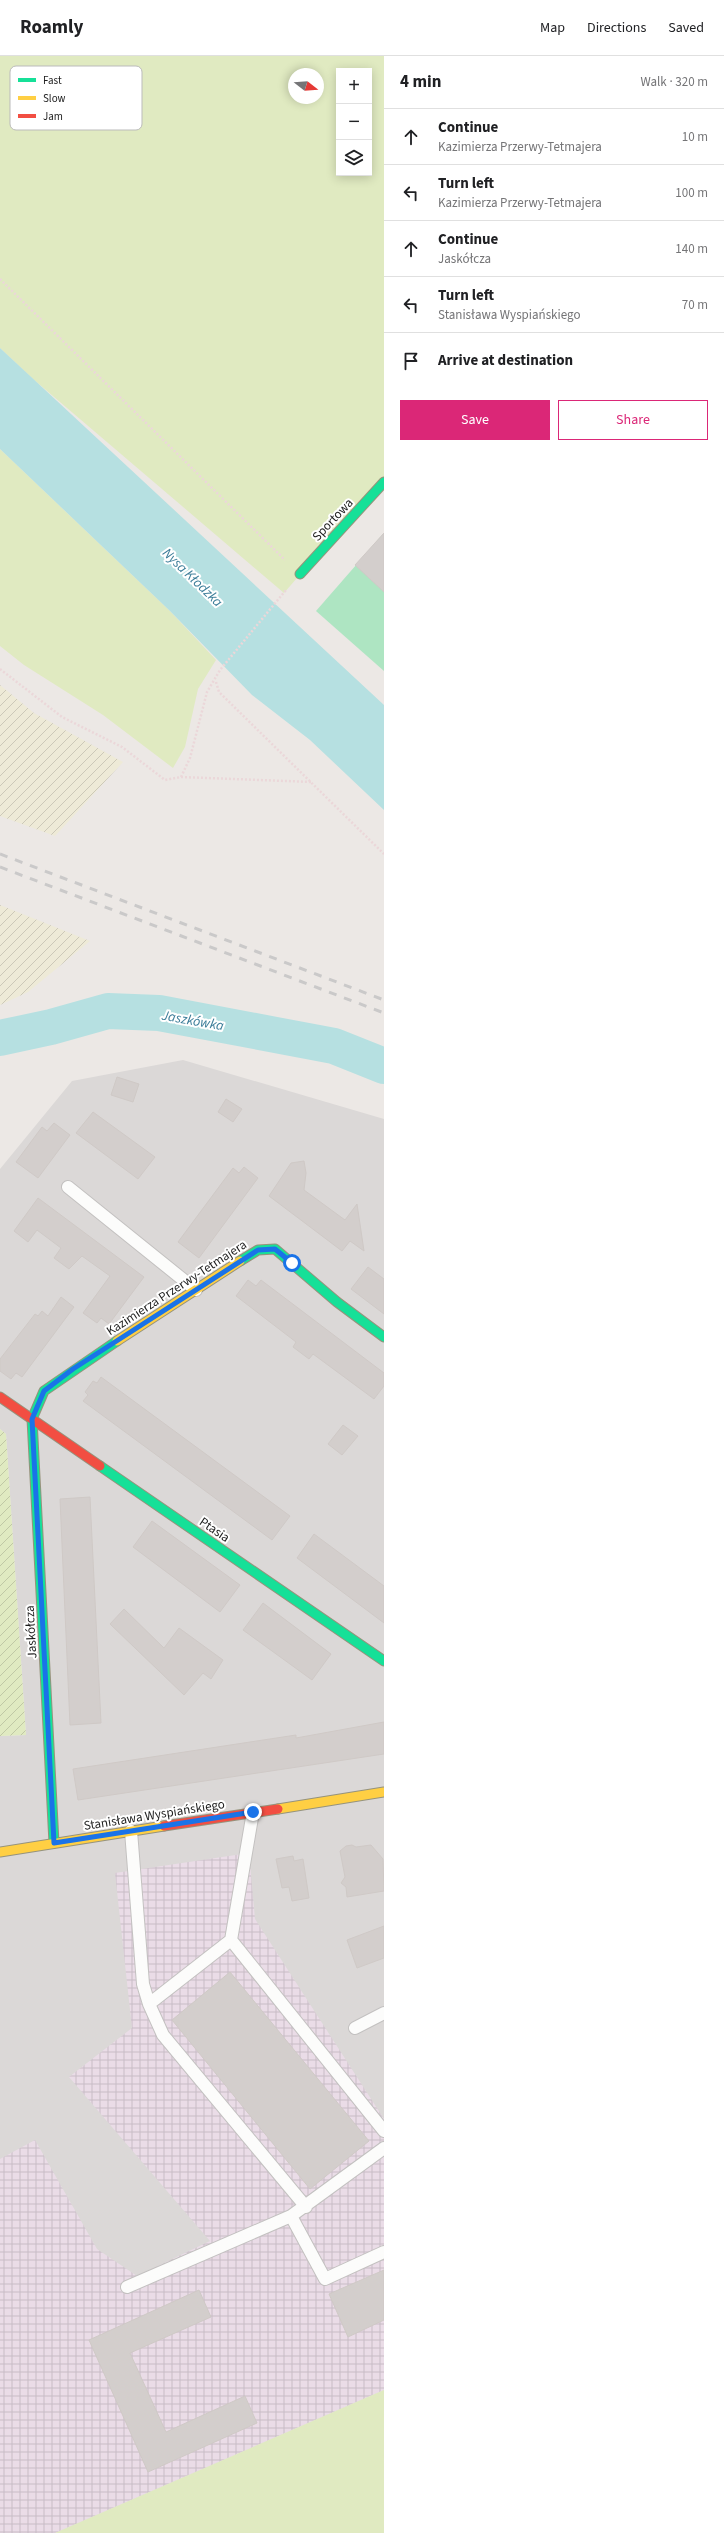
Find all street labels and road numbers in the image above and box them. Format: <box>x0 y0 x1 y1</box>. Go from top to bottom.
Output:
street label: Sportowa <box>308 494 357 545</box>
street label: Kazimierza Przerwy-Tetmajera <box>103 1236 250 1340</box>
street label: Ptasia <box>196 1513 233 1547</box>
street label: Jaskółcza <box>21 1605 41 1659</box>
street label: Stanisława Wyspiańskiego <box>82 1795 226 1835</box>

